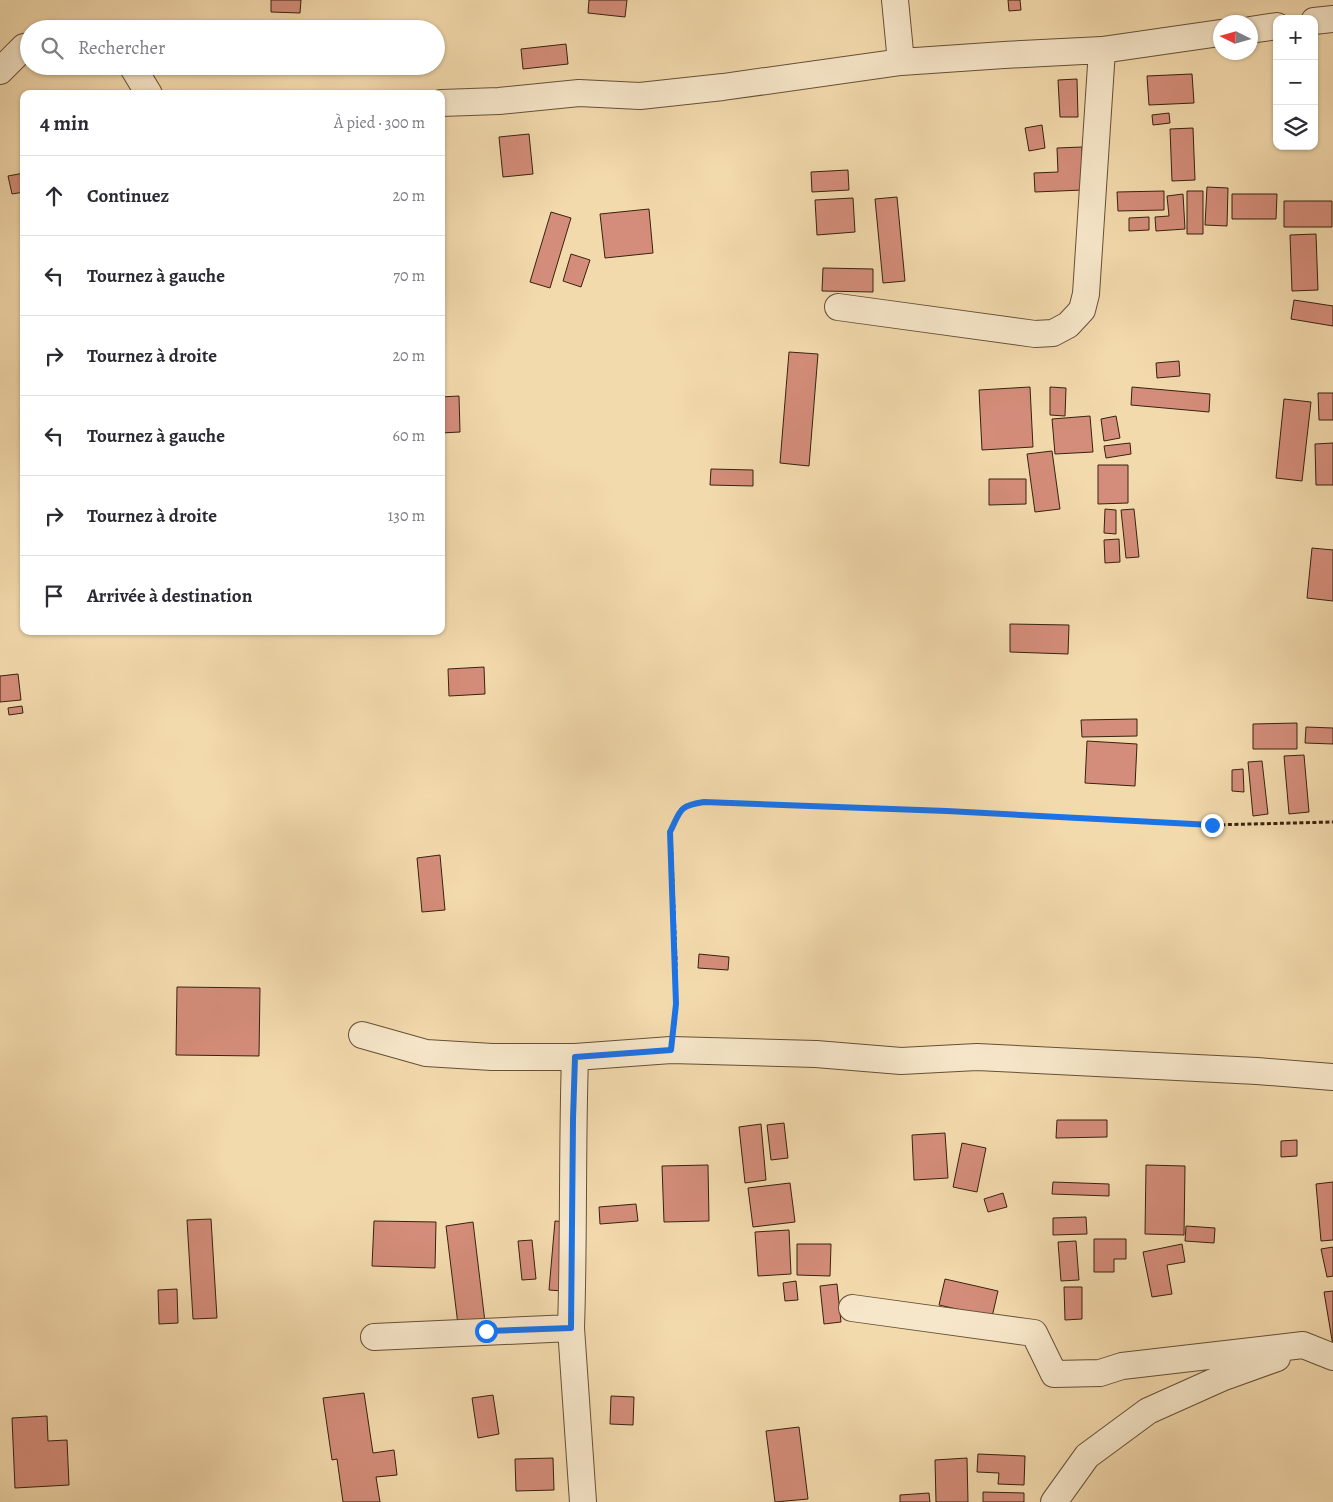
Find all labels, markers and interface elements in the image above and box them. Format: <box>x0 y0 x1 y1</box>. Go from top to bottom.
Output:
north arrow <box>1213 15 1258 60</box>
map controls <box>1273 15 1318 150</box>
button: + <box>1273 15 1318 60</box>
search box <box>20 20 445 75</box>
icon: search <box>38 34 66 62</box>
text: Rechercher <box>78 35 165 61</box>
button: − <box>1273 60 1318 105</box>
button: layers <box>1273 105 1318 150</box>
text: 4 min <box>40 109 89 137</box>
text: À pied · 300 m <box>334 112 425 134</box>
icon: ahead <box>40 182 68 210</box>
text: Continuez <box>87 183 169 209</box>
text: 20 m <box>392 185 425 207</box>
icon: left <box>40 262 68 290</box>
text: Tournez à gauche <box>87 263 225 289</box>
text: 70 m <box>393 265 425 287</box>
icon: right <box>40 342 68 370</box>
text: Tournez à droite <box>87 343 217 369</box>
text: 20 m <box>392 345 425 367</box>
icon: left <box>40 422 68 450</box>
text: Tournez à gauche <box>87 423 225 449</box>
text: 60 m <box>393 425 425 447</box>
icon: right <box>40 502 68 530</box>
text: Tournez à droite <box>87 503 217 529</box>
text: 130 m <box>388 505 425 527</box>
icon: arrive <box>40 582 68 610</box>
text: Arrivée à destination <box>87 583 252 609</box>
route end <box>1201 814 1224 837</box>
route start <box>475 1320 498 1343</box>

